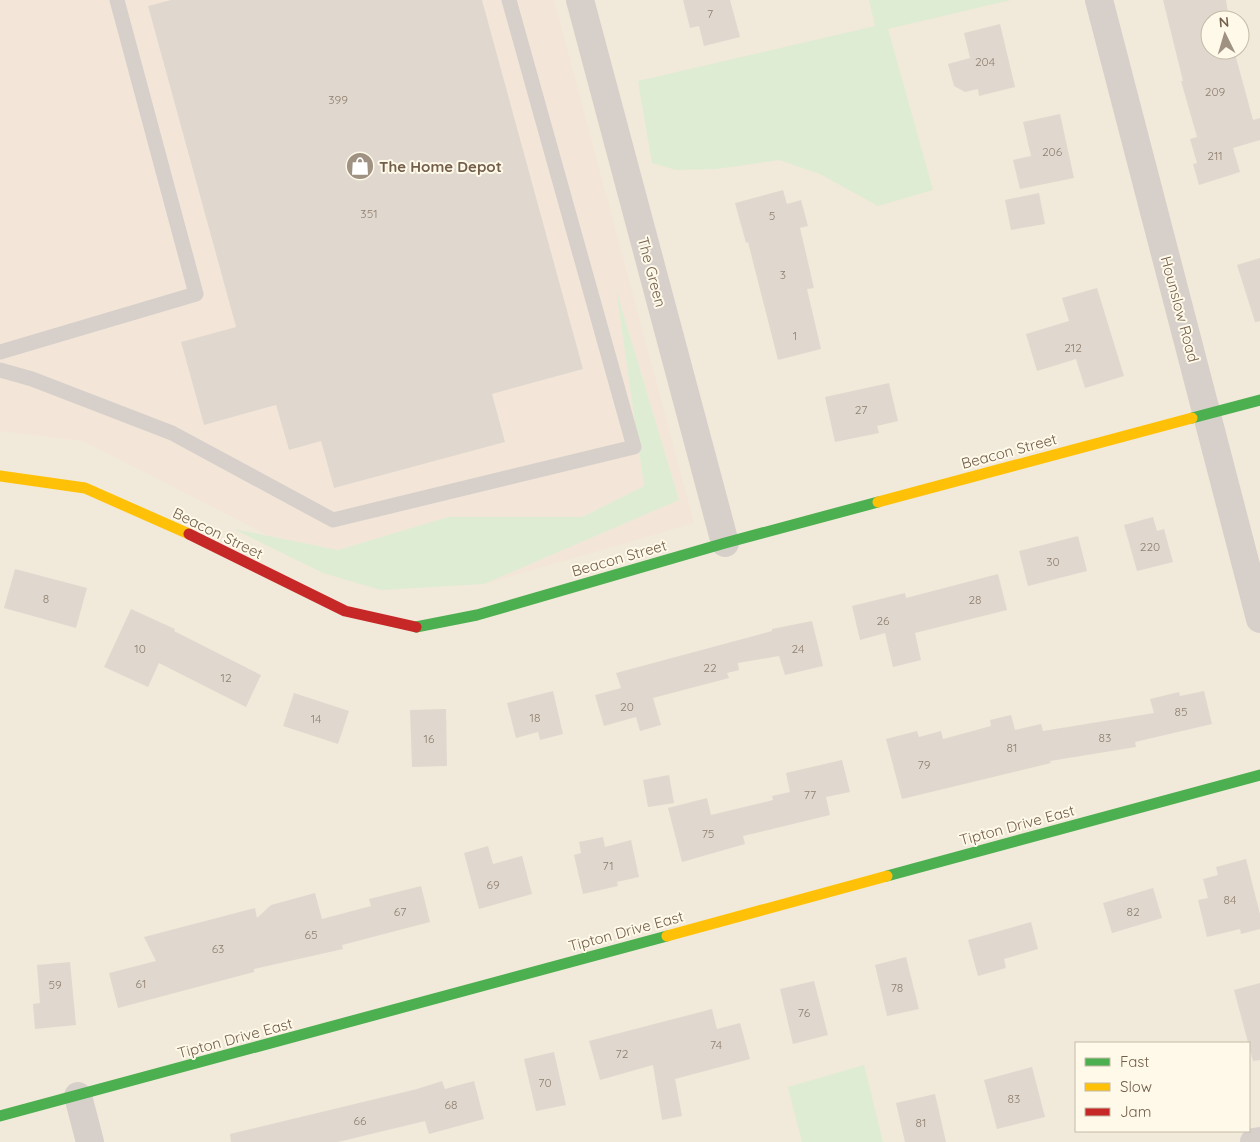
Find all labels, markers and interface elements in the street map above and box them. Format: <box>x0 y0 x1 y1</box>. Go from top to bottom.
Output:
house number: 7 <box>707 6 713 21</box>
north arrow <box>1200 10 1250 60</box>
text: N <box>1218 13 1230 31</box>
house number: 204 <box>975 54 995 69</box>
house number: 209 <box>1205 84 1226 99</box>
house number: 399 <box>328 92 348 107</box>
house number: 206 <box>1042 144 1063 159</box>
house number: 211 <box>1207 148 1223 163</box>
shop icon: The Home Depot <box>345 151 375 181</box>
place label: The Home Depot <box>379 157 502 176</box>
house number: 351 <box>360 206 378 221</box>
house number: 5 <box>769 208 775 223</box>
street label: The Green <box>634 235 670 309</box>
street label: Hounslow Road <box>1157 254 1203 364</box>
house number: 3 <box>780 267 786 282</box>
house number: 1 <box>793 328 797 343</box>
house number: 212 <box>1064 340 1082 355</box>
house number: 27 <box>855 402 867 417</box>
street label: Beacon Street <box>959 429 1059 473</box>
street label: Beacon Street <box>170 503 266 563</box>
street label: Beacon Street <box>569 535 669 581</box>
house number: 220 <box>1140 539 1160 554</box>
house number: 30 <box>1046 554 1060 569</box>
house number: 8 <box>43 591 49 606</box>
house number: 28 <box>968 592 982 607</box>
house number: 26 <box>876 613 890 628</box>
house number: 10 <box>134 641 146 656</box>
house number: 24 <box>792 641 804 656</box>
house number: 22 <box>703 660 717 675</box>
house number: 12 <box>220 670 232 685</box>
house number: 20 <box>620 699 634 714</box>
house number: 85 <box>1174 704 1188 719</box>
house number: 18 <box>530 710 540 725</box>
house number: 14 <box>311 711 321 726</box>
house number: 83 <box>1099 730 1111 745</box>
house number: 16 <box>424 731 435 746</box>
house number: 81 <box>1007 740 1017 755</box>
house number: 79 <box>918 757 931 772</box>
house number: 77 <box>804 787 816 802</box>
street label: Tipton Drive East <box>957 801 1077 849</box>
house number: 75 <box>702 826 714 841</box>
house number: 71 <box>602 858 614 873</box>
house number: 69 <box>486 877 500 892</box>
house number: 84 <box>1224 892 1236 907</box>
house number: 67 <box>394 904 406 919</box>
house number: 82 <box>1126 904 1140 919</box>
street label: Tipton Drive East <box>566 907 686 955</box>
house number: 65 <box>305 927 318 942</box>
house number: 63 <box>212 941 224 956</box>
house number: 61 <box>136 976 146 991</box>
house number: 59 <box>48 977 62 992</box>
house number: 78 <box>891 980 903 995</box>
house number: 76 <box>798 1005 811 1020</box>
street label: Tipton Drive East <box>175 1014 295 1062</box>
house number: 74 <box>710 1037 722 1052</box>
legend <box>1075 1042 1250 1132</box>
house number: 72 <box>616 1046 629 1061</box>
text: Fast <box>1120 1052 1149 1071</box>
house number: 70 <box>538 1075 552 1090</box>
text: Slow <box>1120 1077 1152 1096</box>
house number: 83 <box>1008 1091 1020 1106</box>
house number: 68 <box>445 1097 457 1112</box>
text: Jam <box>1120 1102 1151 1121</box>
house number: 66 <box>354 1113 367 1128</box>
house number: 81 <box>916 1115 926 1130</box>

